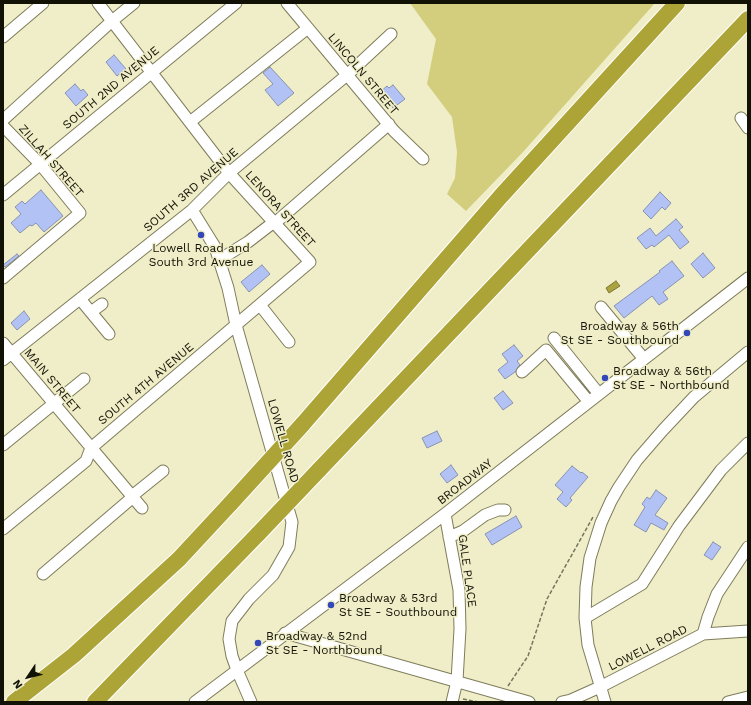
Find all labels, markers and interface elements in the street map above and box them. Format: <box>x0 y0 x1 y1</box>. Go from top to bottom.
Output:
street label: LINCOLN STREET <box>325 30 401 118</box>
street label: SOUTH 2ND AVENUE <box>60 43 162 133</box>
street label: ZILLAH STREET <box>16 122 86 200</box>
street label: SOUTH 3RD AVENUE <box>141 145 241 235</box>
street label: LENORA STREET <box>242 168 318 250</box>
marker: Lowell Road and South 3rd Avenue <box>196 230 206 240</box>
place label: Lowell Road and South 3rd Avenue <box>149 241 253 269</box>
place label: Broadway & 56th St SE - Southbound <box>561 319 679 347</box>
marker: Broadway & 56th St SE - Southbound <box>682 328 692 338</box>
street label: SOUTH 4TH AVENUE <box>95 340 197 428</box>
street label: MAIN STREET <box>21 346 83 416</box>
place label: Broadway & 56th St SE - Northbound <box>613 364 729 392</box>
marker: Broadway & 56th St SE - Northbound <box>600 373 610 383</box>
street label: LOWELL ROAD <box>264 397 302 485</box>
street label: BROADWAY <box>435 456 495 508</box>
street label: GALE PLACE <box>455 534 479 608</box>
place label: Broadway & 53rd St SE - Southbound <box>339 591 457 619</box>
marker: Broadway & 53rd St SE - Southbound <box>326 600 336 610</box>
street label: LOWELL ROAD <box>606 622 690 674</box>
place label: Broadway & 52nd St SE - Northbound <box>266 629 382 657</box>
marker: Broadway & 52nd St SE - Northbound <box>253 638 263 648</box>
north arrow <box>8 657 48 697</box>
text: N <box>10 677 25 691</box>

